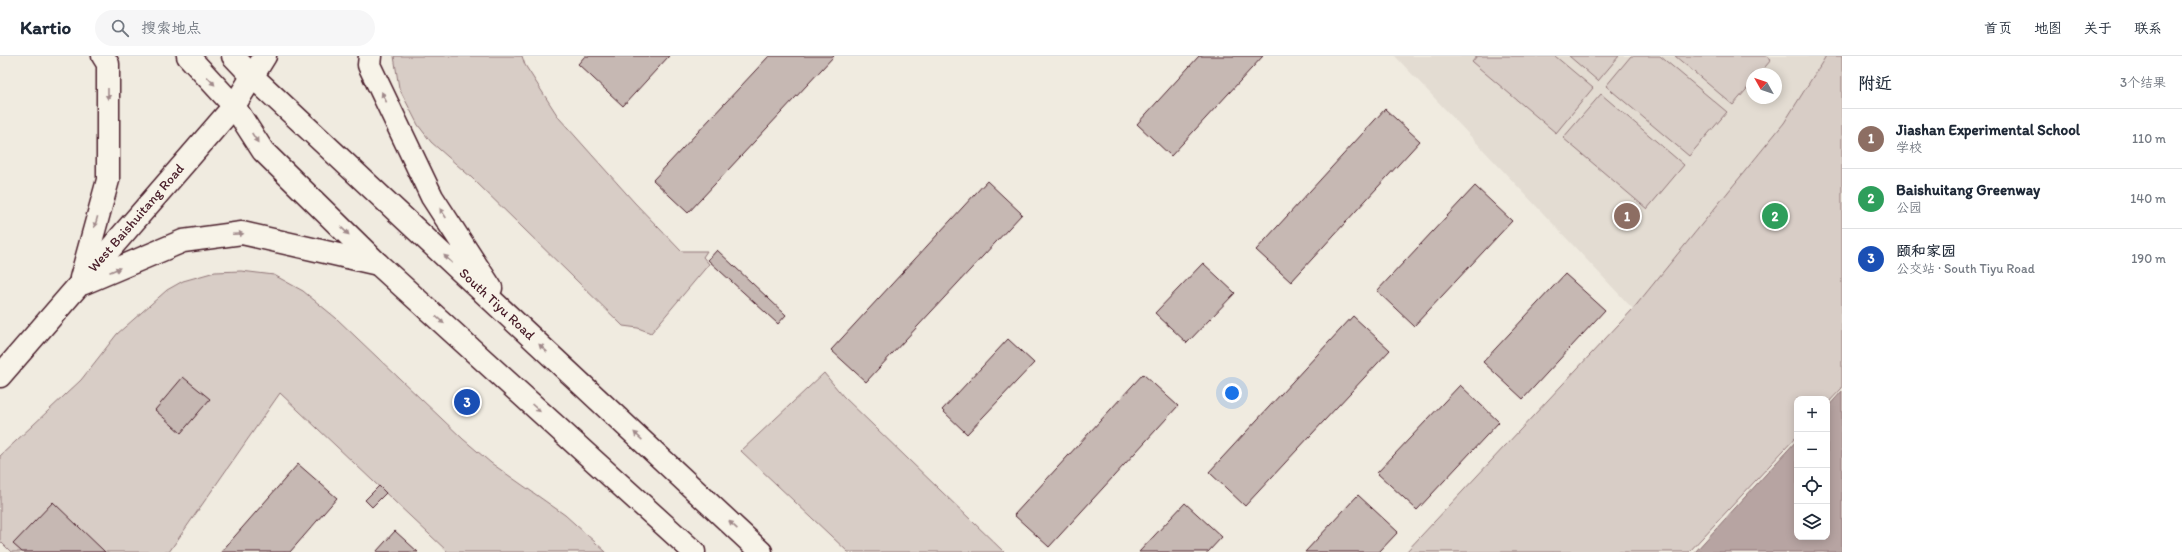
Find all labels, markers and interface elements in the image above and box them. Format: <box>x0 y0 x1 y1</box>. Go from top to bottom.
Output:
search box <box>95 10 375 46</box>
text: Kartio <box>20 16 71 39</box>
icon: search <box>109 17 131 39</box>
text: 搜索地点 <box>141 19 201 37</box>
text: 首页 <box>1984 20 2012 37</box>
text: 地图 <box>2034 20 2062 37</box>
text: 关于 <box>2084 20 2112 37</box>
text: 联系 <box>2134 20 2162 37</box>
north arrow <box>1746 68 1782 104</box>
text: 附近 <box>1858 73 1892 93</box>
text: 3个结果 <box>2120 75 2166 90</box>
one-way arrow <box>206 76 215 86</box>
one-way arrow <box>105 88 111 101</box>
one-way arrow <box>381 91 387 103</box>
text: Jiashan Experimental School <box>1896 121 2080 139</box>
text: 1 <box>1868 131 1874 146</box>
text: 110 m <box>2132 131 2166 146</box>
one-way arrow <box>251 132 258 144</box>
text: 学校 <box>1896 140 1922 155</box>
street label: West Baishuitang Road <box>84 160 188 276</box>
text: Baishuitang Greenway <box>1896 181 2040 199</box>
text: 2 <box>1868 191 1874 206</box>
text: 140 m <box>2130 191 2166 206</box>
text: 公园 <box>1896 200 1922 215</box>
pin: 1 <box>1614 201 1640 231</box>
pin: 2 <box>1762 201 1788 231</box>
one-way arrow <box>439 207 446 219</box>
one-way arrow <box>93 217 99 229</box>
one-way arrow <box>340 226 350 236</box>
one-way arrow <box>232 231 245 237</box>
text: 颐和家园 <box>1896 242 1956 260</box>
text: 3 <box>1867 251 1875 266</box>
text: 190 m <box>2131 251 2166 266</box>
one-way arrow <box>443 254 453 264</box>
text: 公交站 · South Tiyu Road <box>1896 261 2035 276</box>
street label: South Tiyu Road <box>455 264 539 344</box>
one-way arrow <box>109 266 121 272</box>
one-way arrow <box>435 315 445 325</box>
one-way arrow <box>538 343 548 352</box>
your location <box>1222 383 1242 403</box>
pin: 3 <box>454 387 480 417</box>
map controls <box>1794 396 1830 540</box>
button: + <box>1794 396 1830 432</box>
one-way arrow <box>531 403 541 412</box>
one-way arrow <box>633 432 643 441</box>
button: − <box>1794 432 1830 468</box>
button: locate <box>1794 468 1830 504</box>
button: layers <box>1794 504 1830 540</box>
one-way arrow <box>727 521 738 530</box>

